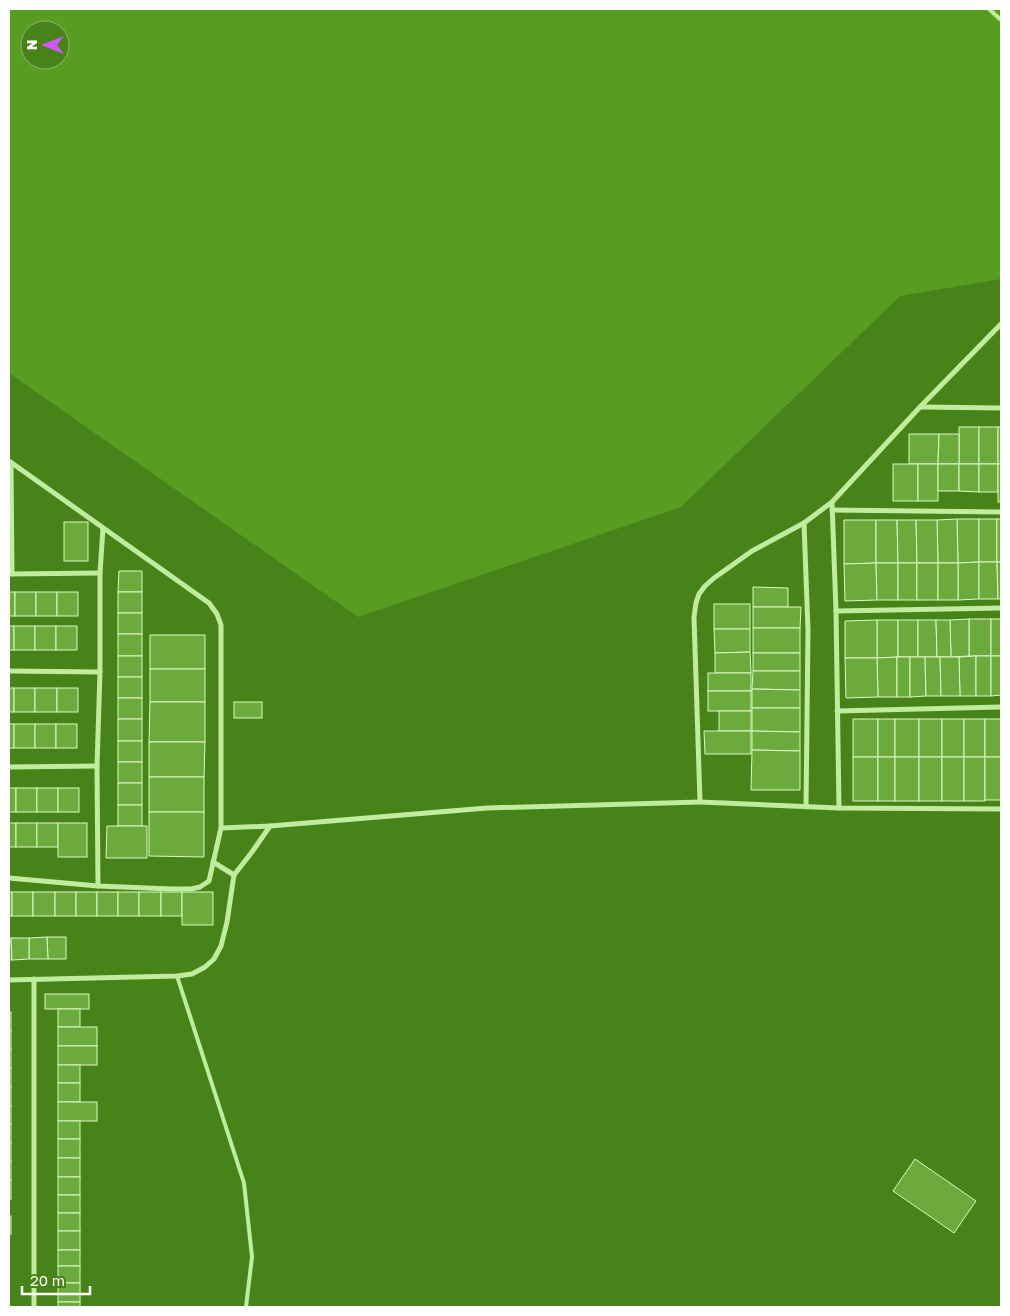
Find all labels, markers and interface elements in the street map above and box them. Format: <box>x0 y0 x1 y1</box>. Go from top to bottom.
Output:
north arrow <box>20 20 70 70</box>
text: N <box>23 40 40 50</box>
scale bar <box>22 1264 90 1296</box>
text: 20 m <box>30 1271 65 1289</box>

